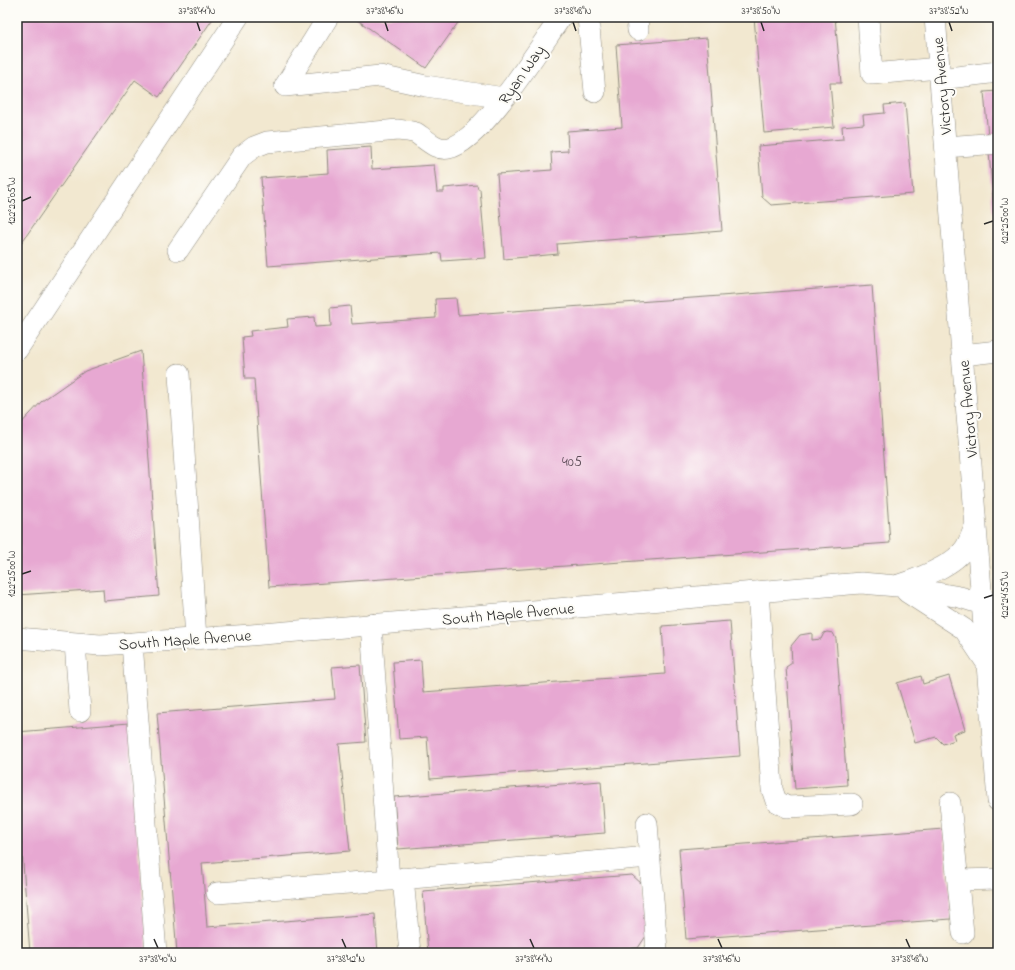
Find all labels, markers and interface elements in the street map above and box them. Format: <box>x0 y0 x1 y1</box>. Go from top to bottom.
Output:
text: 37°38'44"N <box>178 4 216 19</box>
text: 37°38'46"N <box>366 4 404 19</box>
text: 37°38'48"N <box>555 4 592 19</box>
text: 37°38'50"N <box>742 4 781 19</box>
text: 37°38'52"N <box>929 4 969 19</box>
street label: Victory Avenue <box>927 35 959 137</box>
street label: Ryan Way <box>493 40 552 110</box>
text: 122°25'05"W <box>5 177 20 225</box>
text: 122°25'00"W <box>998 198 1013 244</box>
street label: Victory Avenue <box>953 358 985 460</box>
house number: 405 <box>562 452 582 473</box>
text: 122°25'00"W <box>5 551 20 597</box>
text: 122°24'55"W <box>998 571 1013 619</box>
street label: South Maple Avenue <box>441 597 576 633</box>
street label: South Maple Avenue <box>118 624 253 658</box>
text: 37°38'40"N <box>139 952 177 967</box>
text: 37°38'42"N <box>327 952 365 967</box>
text: 37°38'44"N <box>515 952 553 967</box>
text: 37°38'46"N <box>703 952 741 967</box>
text: 37°38'48"N <box>892 952 929 967</box>

